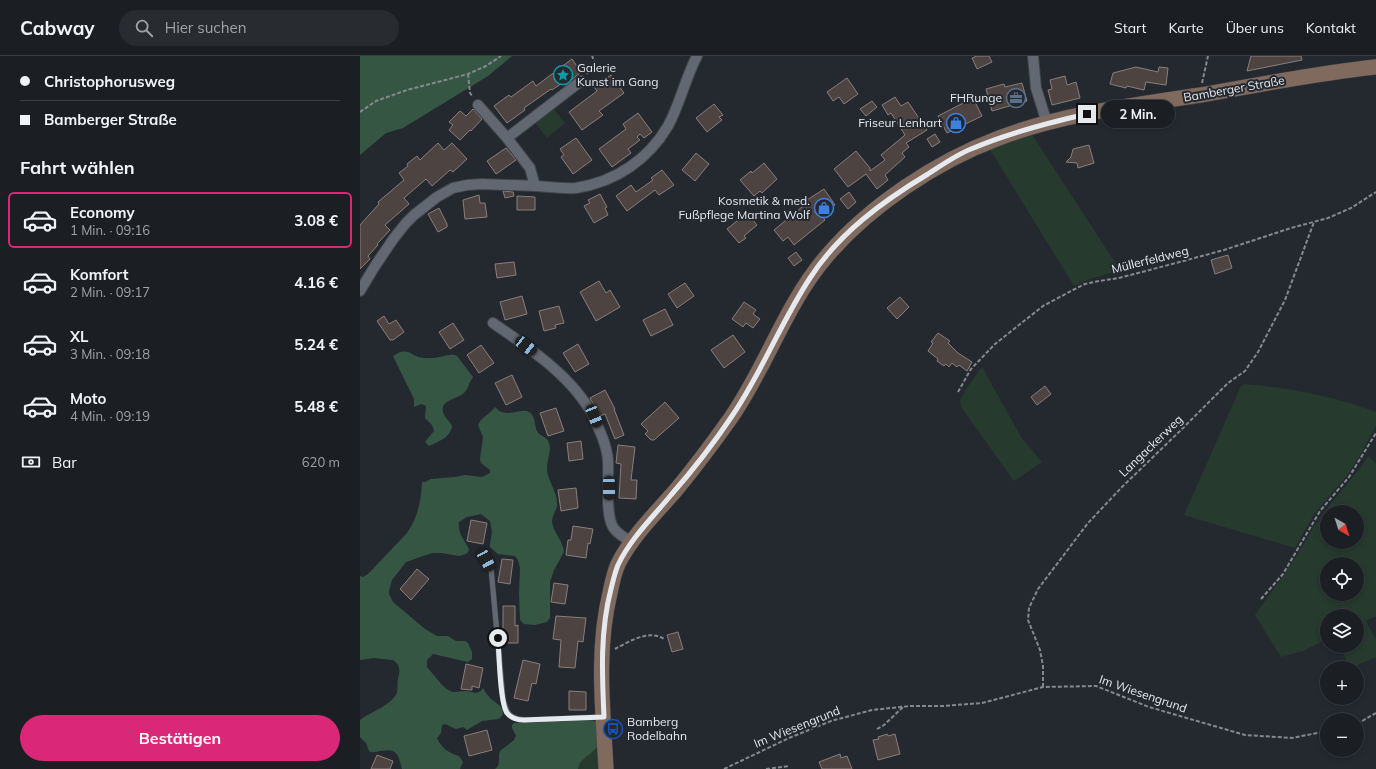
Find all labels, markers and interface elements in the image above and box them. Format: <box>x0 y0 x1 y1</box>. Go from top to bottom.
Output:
search box <box>119 10 399 46</box>
text: Cabway <box>20 16 95 40</box>
icon: search <box>133 17 155 39</box>
text: Hier suchen <box>165 18 246 37</box>
text: Start <box>1114 19 1146 37</box>
text: Karte <box>1168 19 1204 37</box>
text: Über uns <box>1226 19 1284 37</box>
text: Kontakt <box>1306 19 1356 37</box>
place label: Galerie Kunst im Gang <box>577 60 658 89</box>
place icon: Galerie Kunst im Gang <box>552 64 574 86</box>
text: Christophorusweg <box>44 72 175 91</box>
street label: Bamberger Straße <box>1182 72 1286 105</box>
office icon: FHRunge <box>1005 87 1027 109</box>
place label: FHRunge <box>950 90 1002 105</box>
callout: 2 Min. <box>1101 100 1175 128</box>
route end <box>1078 105 1096 123</box>
text: 2 Min. <box>1119 106 1157 122</box>
text: Bamberger Straße <box>44 110 177 129</box>
shop icon: Friseur Lenhart <box>945 112 967 134</box>
place label: Friseur Lenhart <box>858 115 942 130</box>
text: Fahrt wählen <box>20 156 135 179</box>
place label: Kosmetik & med. Fußpflege Martina Wolf <box>678 193 811 222</box>
shop icon: Kosmetik & med. Fußpflege Martina Wolf <box>813 197 835 219</box>
icon: car <box>22 202 58 238</box>
text: Economy <box>70 203 135 222</box>
text: 3.08 € <box>294 211 338 230</box>
text: 1 Min. · 09:16 <box>70 222 150 238</box>
street label: Müllerfeldweg <box>1110 243 1190 276</box>
icon: car <box>22 264 58 300</box>
text: Komfort <box>70 265 128 284</box>
text: 4.16 € <box>294 273 338 292</box>
text: 2 Min. · 09:17 <box>70 284 150 300</box>
icon: car <box>22 326 58 362</box>
text: XL <box>70 327 88 346</box>
car <box>513 334 539 358</box>
text: 5.24 € <box>294 335 338 354</box>
text: 3 Min. · 09:18 <box>70 346 150 362</box>
icon: car <box>22 388 58 424</box>
text: Moto <box>70 389 106 408</box>
text: 5.48 € <box>294 397 338 416</box>
car <box>584 403 604 429</box>
text: 4 Min. · 09:19 <box>70 408 150 424</box>
street label: Langackerweg <box>1116 412 1186 480</box>
icon: cash <box>20 451 42 473</box>
text: Bar <box>52 453 77 472</box>
text: 620 m <box>302 454 340 470</box>
car <box>603 476 615 500</box>
north arrow <box>1320 505 1364 549</box>
map controls <box>1320 505 1364 757</box>
car <box>475 547 497 573</box>
button: locate <box>1320 557 1364 601</box>
button: layers <box>1320 609 1364 653</box>
route start <box>489 629 507 647</box>
button: + <box>1320 661 1364 705</box>
street label: Im Wiesengrund <box>1097 671 1189 716</box>
street label: Im Wiesengrund <box>751 702 842 751</box>
button: − <box>1320 713 1364 757</box>
place label: Bamberg Rodelbahn <box>627 714 687 743</box>
button: Bestätigen <box>20 715 340 761</box>
bus stop icon: Bamberg Rodelbahn <box>602 718 624 740</box>

